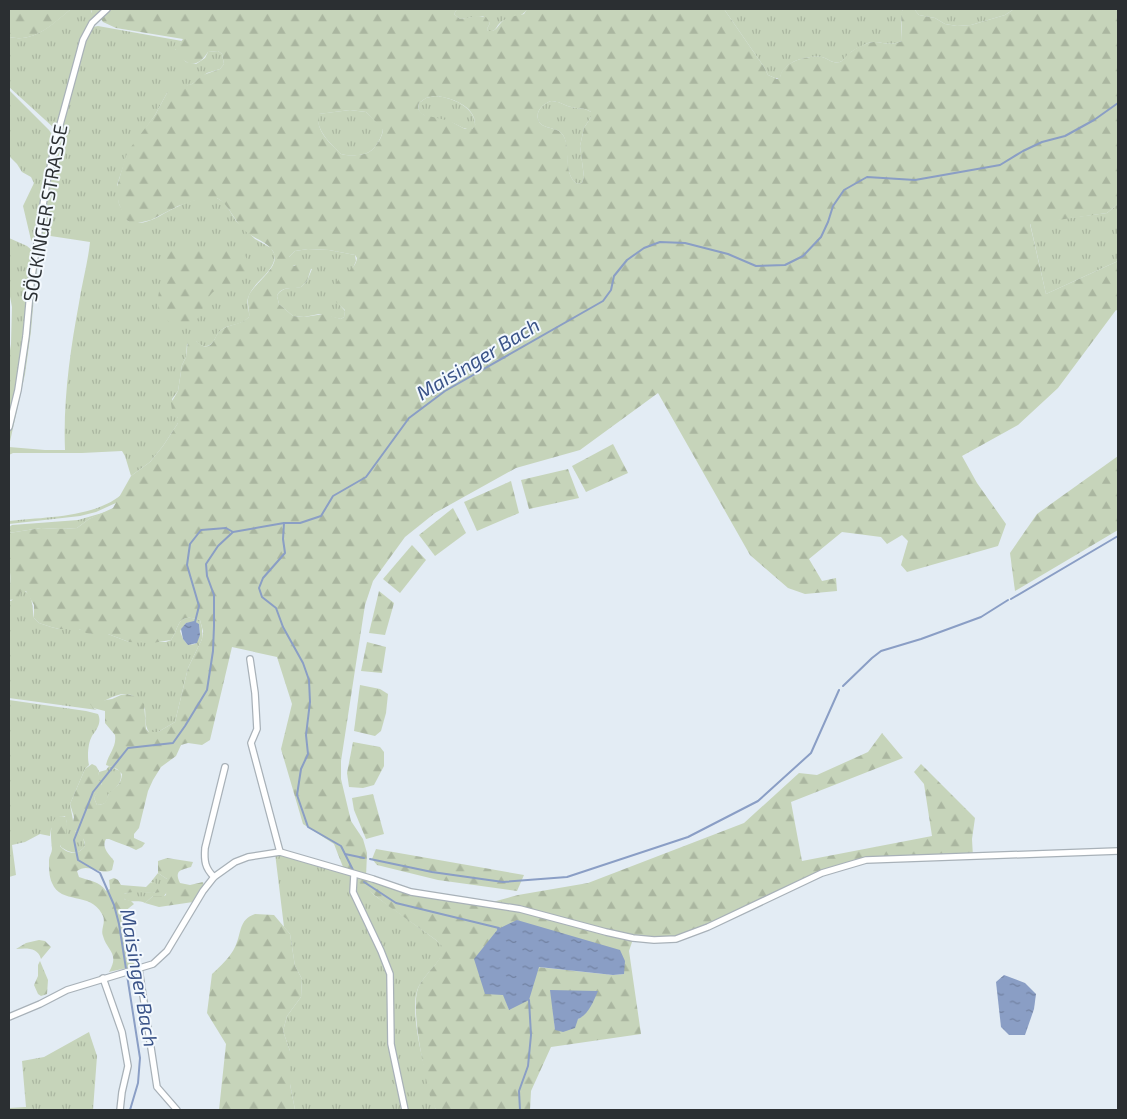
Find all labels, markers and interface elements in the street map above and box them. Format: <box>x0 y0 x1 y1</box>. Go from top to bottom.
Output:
street label: SÖCKINGER STRASSE <box>18 122 71 303</box>
water label: Maisinger Bach <box>411 312 544 404</box>
water label: Maisinger Bach <box>116 907 164 1049</box>

